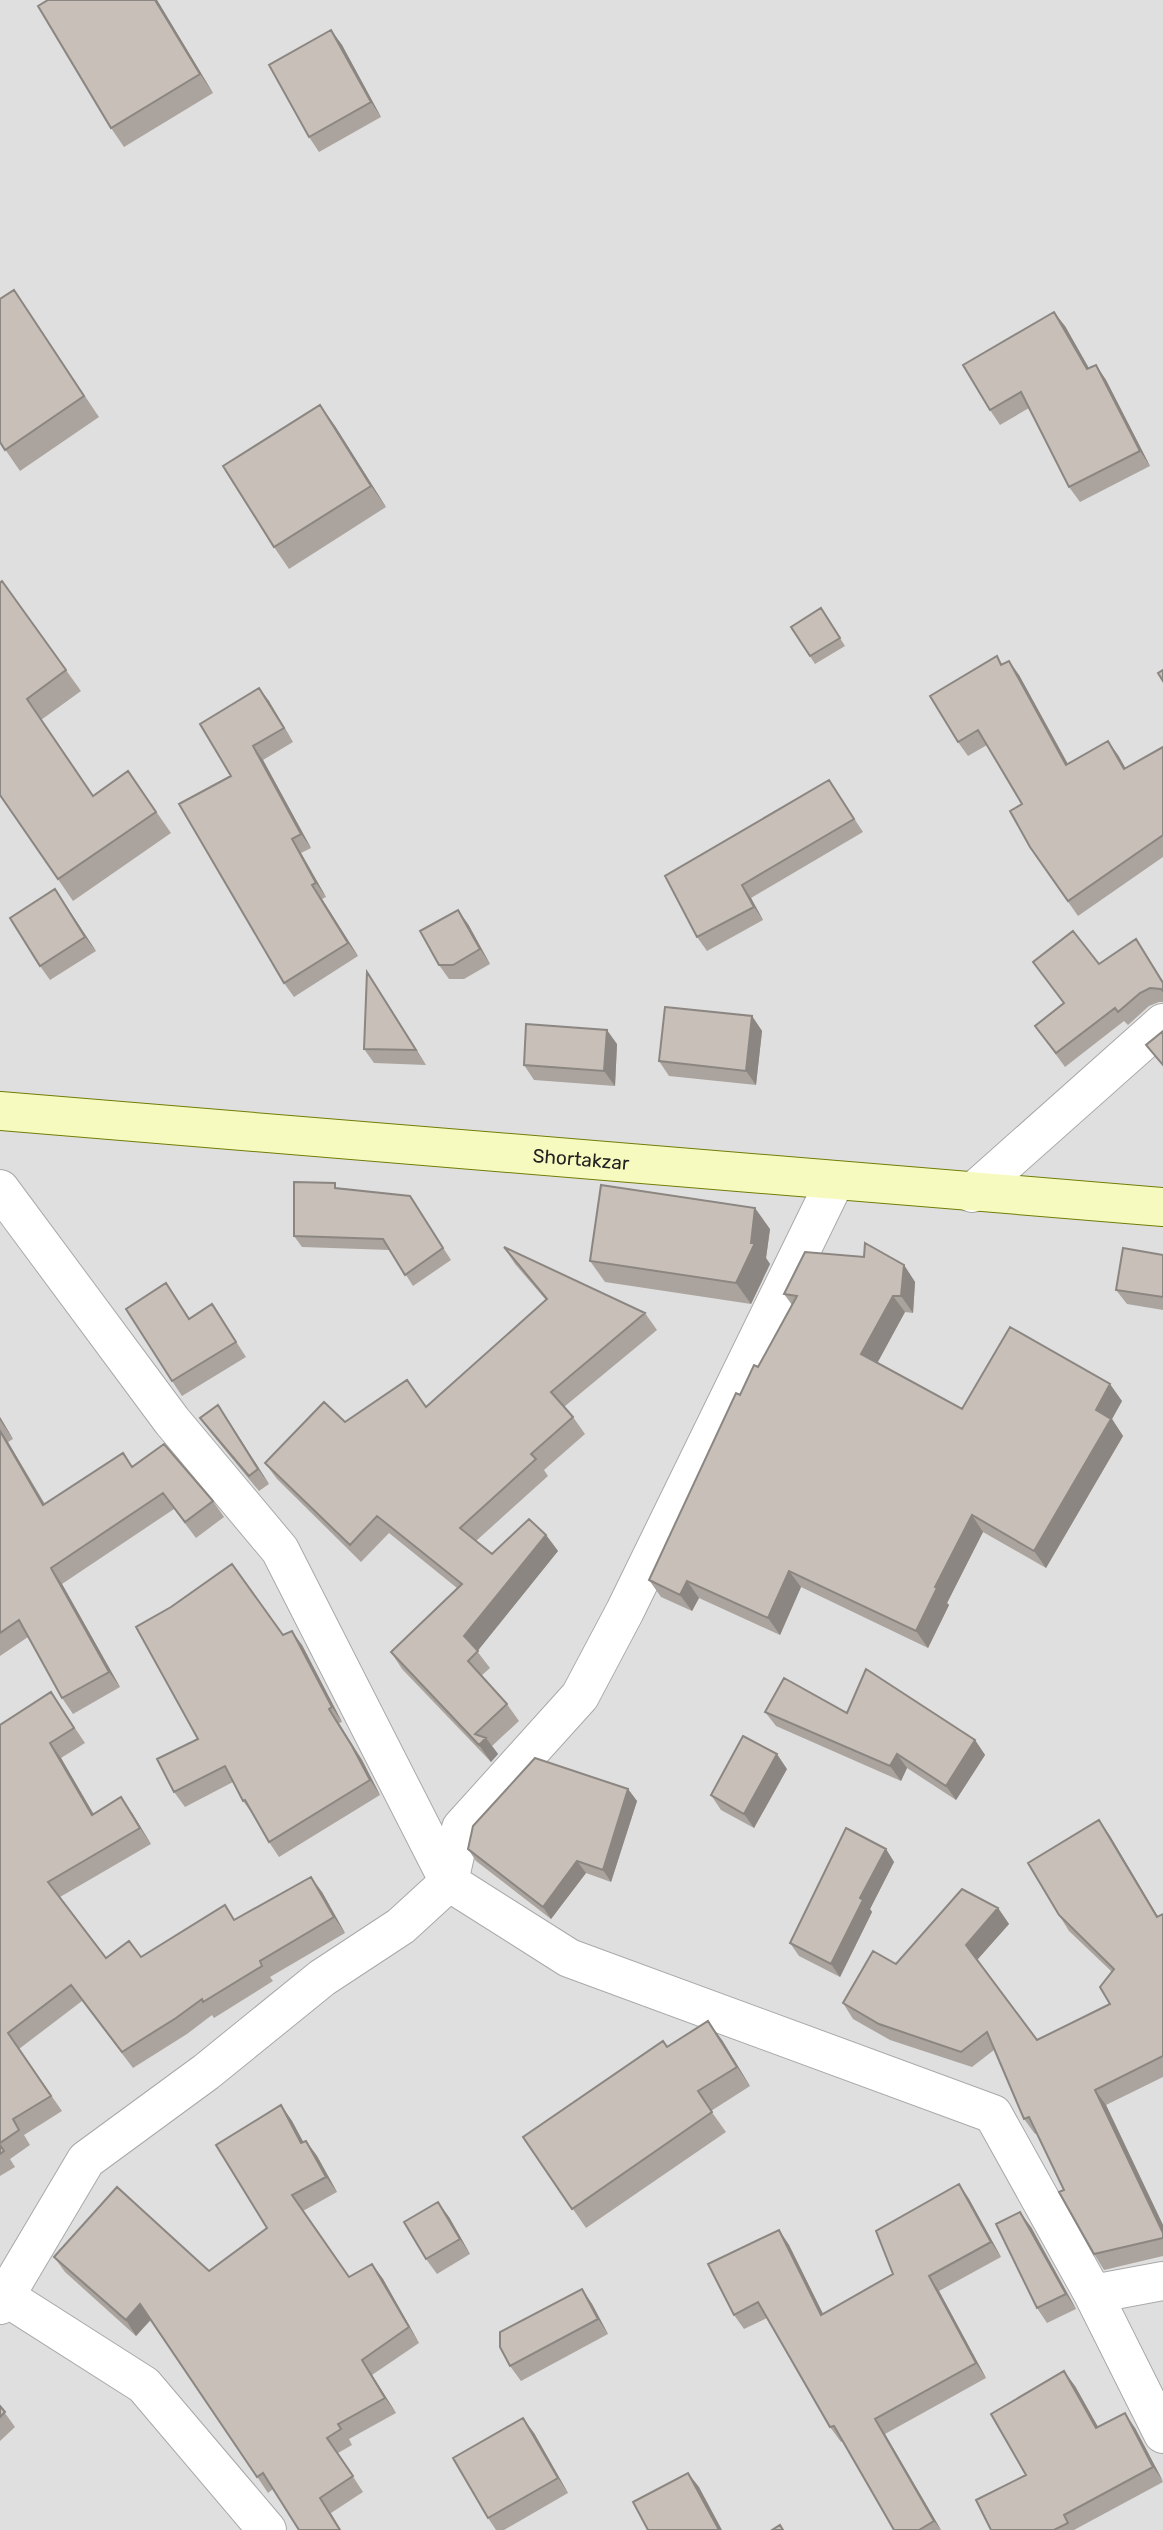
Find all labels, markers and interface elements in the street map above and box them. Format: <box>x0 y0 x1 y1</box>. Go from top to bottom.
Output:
street label: Shortakzar <box>532 1144 631 1175</box>

